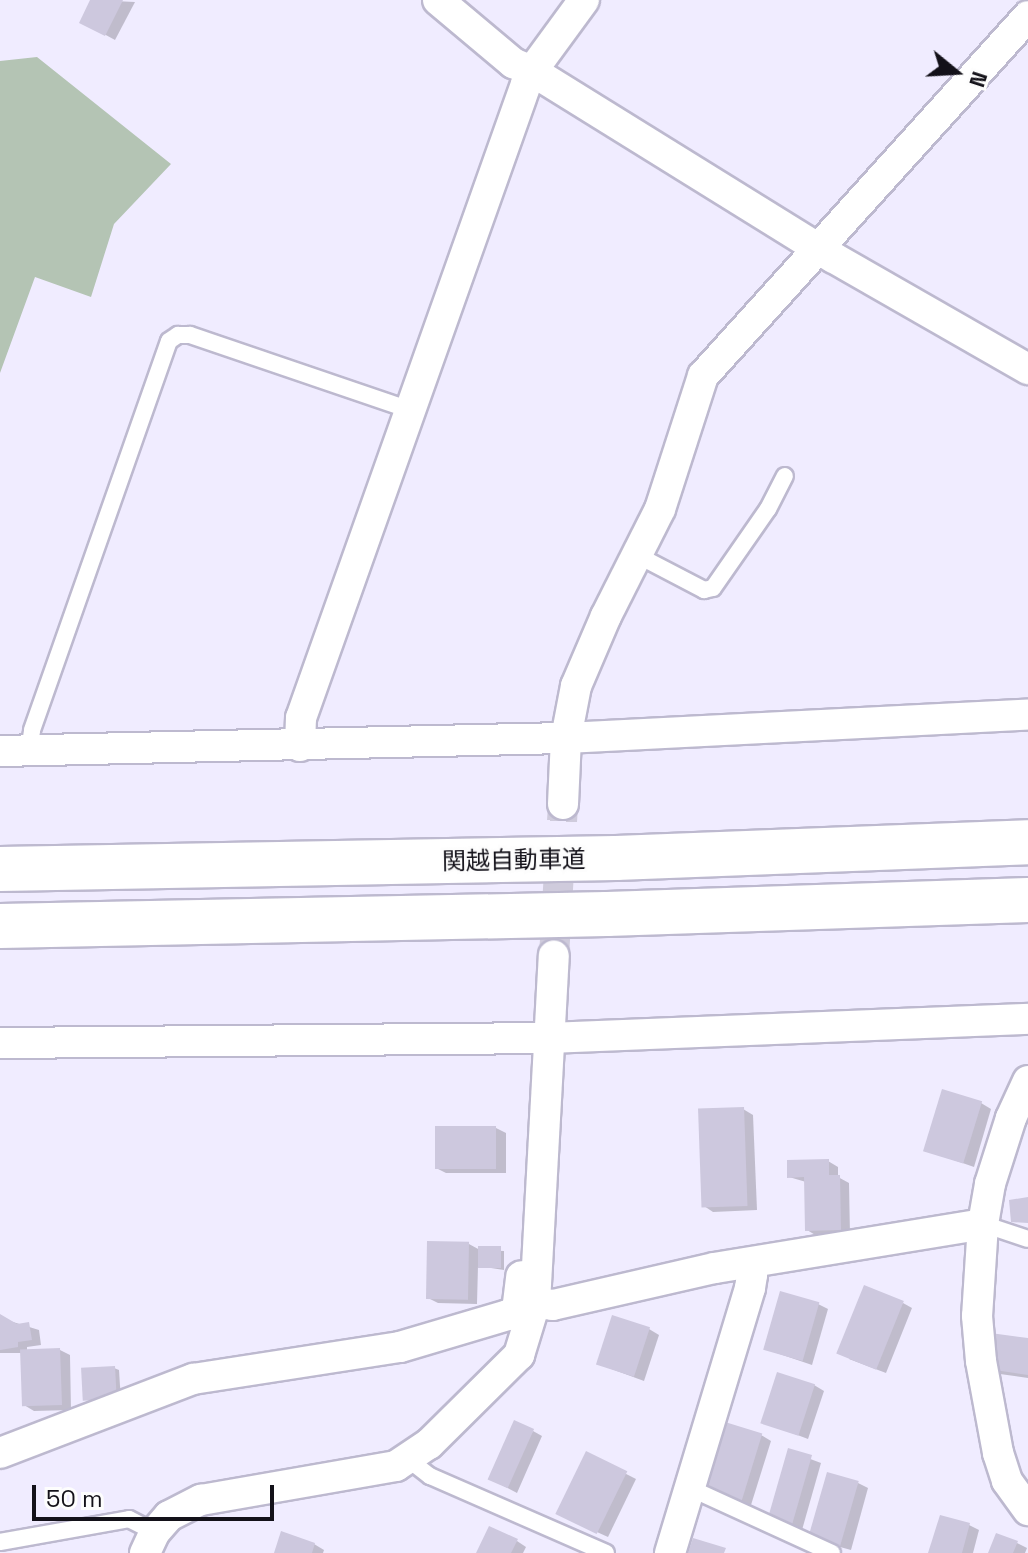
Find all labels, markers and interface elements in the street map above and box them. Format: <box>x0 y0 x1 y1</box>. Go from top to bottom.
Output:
north arrow <box>916 32 996 112</box>
text: N <box>963 68 994 91</box>
street label: 関越自動車道 <box>442 844 586 876</box>
scale bar <box>36 1469 278 1519</box>
text: 50 m <box>46 1483 103 1514</box>

